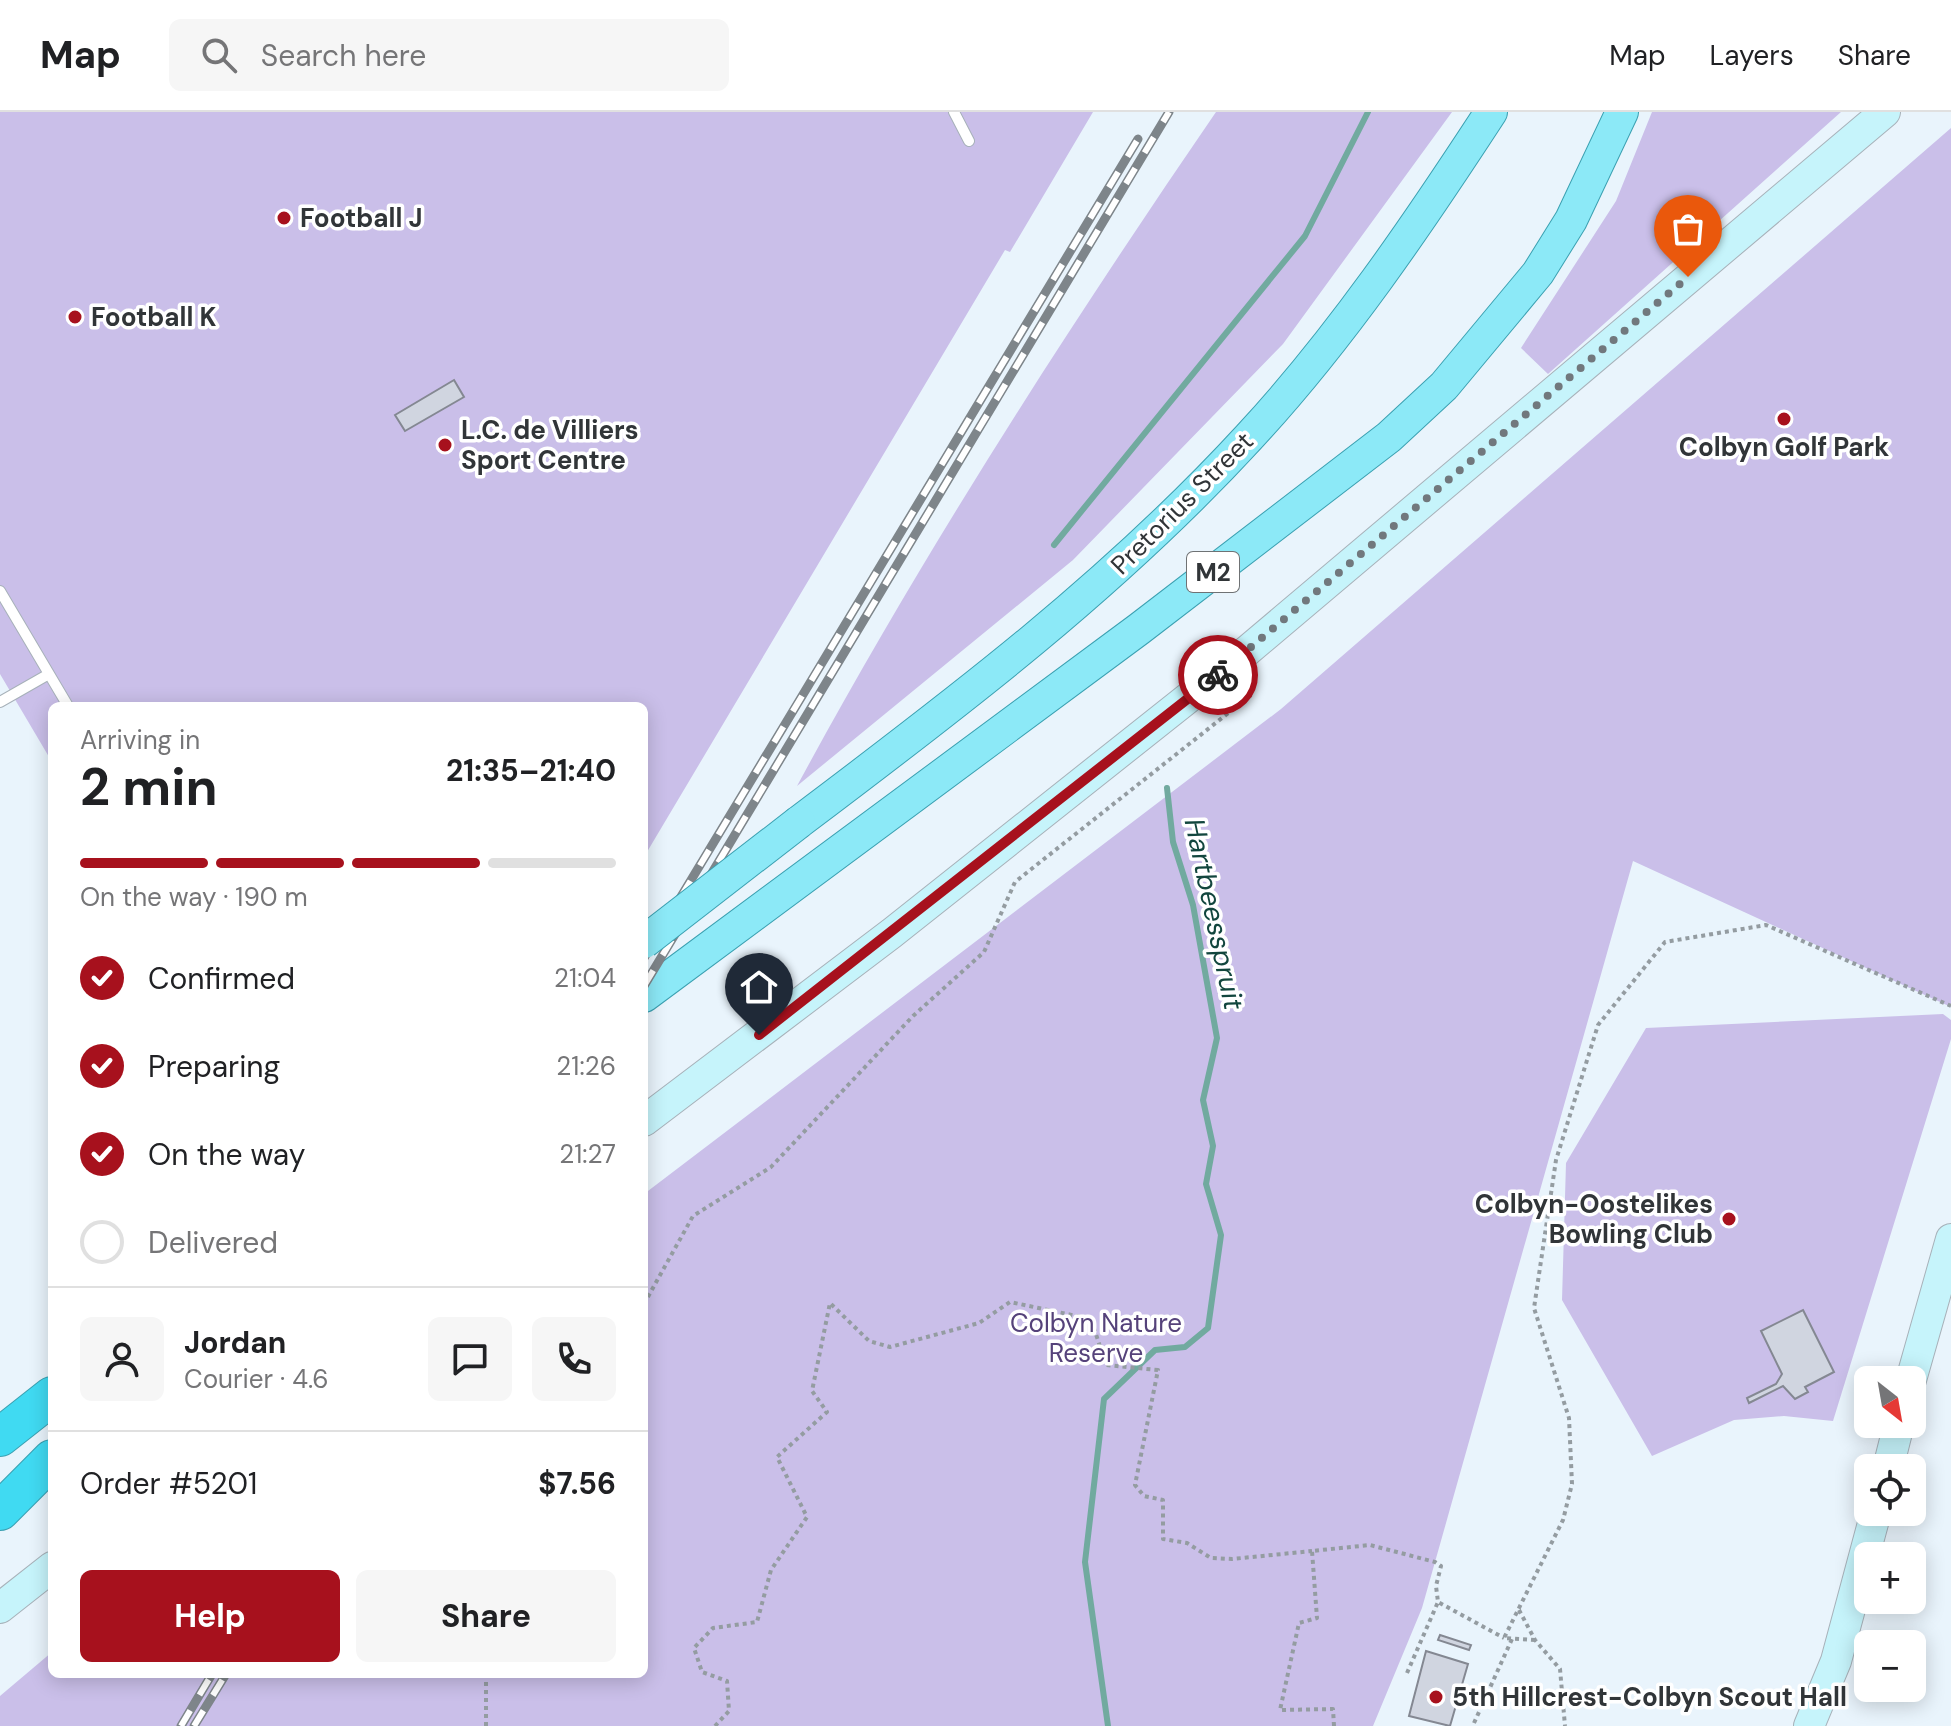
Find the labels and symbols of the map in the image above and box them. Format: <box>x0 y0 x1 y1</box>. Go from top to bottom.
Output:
pin <box>1654 195 1722 277</box>
place label: Football J <box>300 201 423 235</box>
marker: Football J <box>275 209 293 227</box>
place label: Football K <box>91 300 216 334</box>
marker: Football K <box>66 308 84 326</box>
marker: Colbyn Golf Park <box>1775 410 1793 428</box>
place label: L.C. de Villiers Sport Centre <box>461 413 639 477</box>
street label: Pretorius Street <box>1103 424 1261 582</box>
place label: Colbyn Golf Park <box>1679 430 1889 464</box>
marker: L.C. de Villiers Sport Centre <box>436 436 454 454</box>
road number: M2 <box>1187 552 1239 592</box>
courier <box>1178 635 1258 715</box>
water label: Hartbeesspruit <box>1176 815 1252 1013</box>
pin <box>725 953 793 1035</box>
place label: Colbyn-Oostelikes Bowling Club <box>1475 1187 1713 1251</box>
marker: Colbyn-Oostelikes Bowling Club <box>1720 1210 1738 1228</box>
park label: Colbyn Nature Reserve <box>1010 1306 1182 1370</box>
north arrow <box>1854 1366 1926 1438</box>
place label: 5th Hillcrest-Colbyn Scout Hall <box>1452 1680 1847 1714</box>
marker: 5th Hillcrest-Colbyn Scout Hall <box>1427 1688 1445 1706</box>

